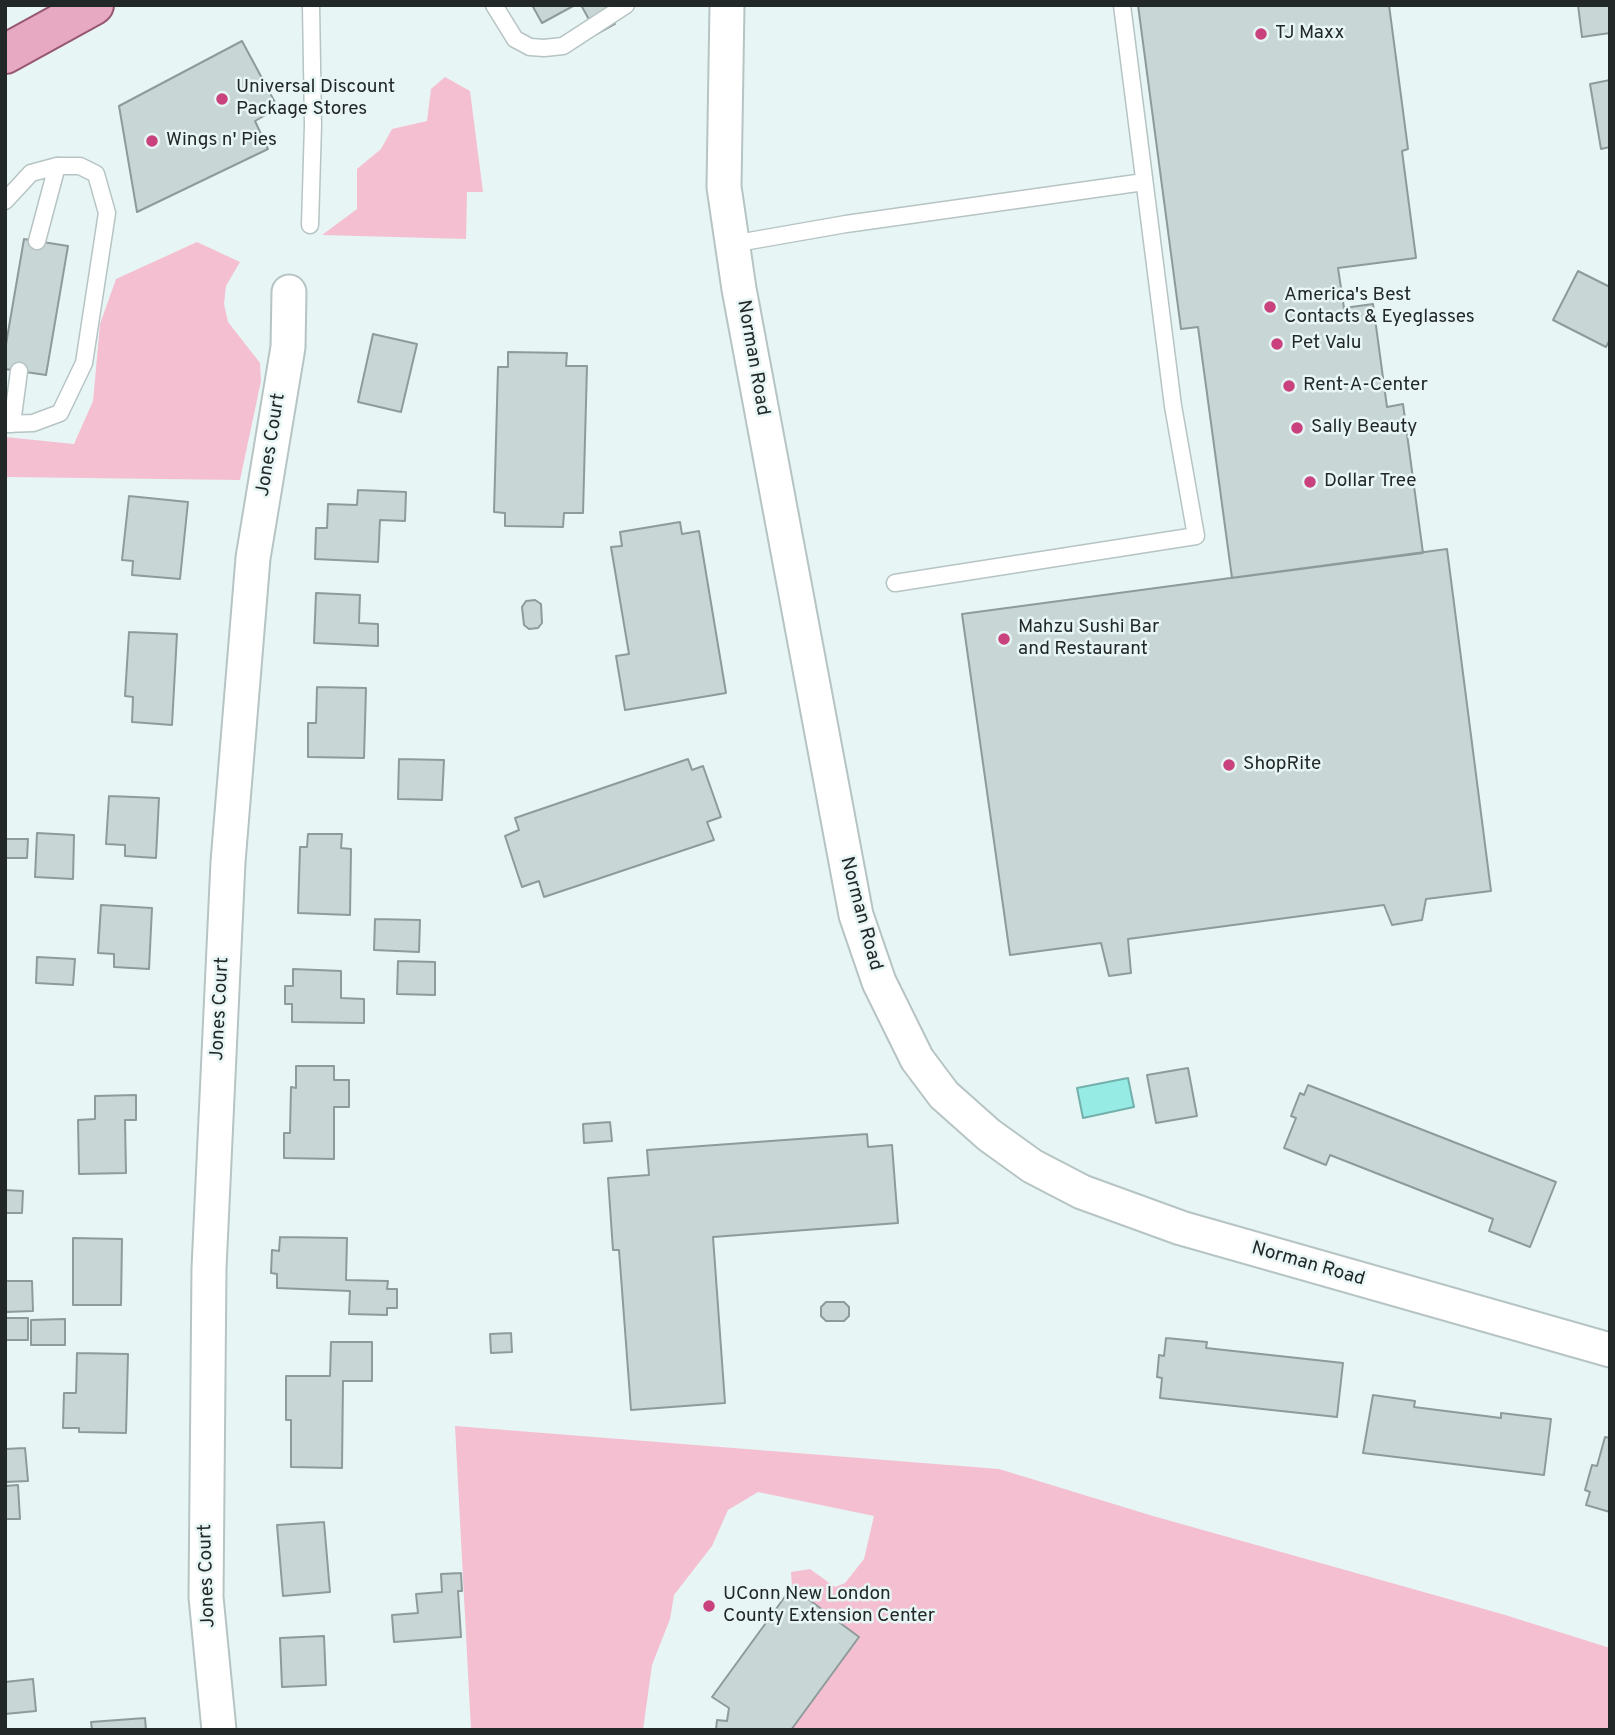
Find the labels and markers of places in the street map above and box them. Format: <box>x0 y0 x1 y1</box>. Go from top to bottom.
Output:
place label: TJ Maxx <box>1275 23 1344 45</box>
marker: TJ Maxx <box>1253 26 1269 42</box>
place label: Universal Discount Package Stores <box>236 77 395 121</box>
marker: Universal Discount Package Stores <box>214 91 230 107</box>
place label: Wings n' Pies <box>166 130 277 152</box>
marker: Wings n' Pies <box>144 133 160 149</box>
place label: America's Best Contacts & Eyeglasses <box>1284 285 1475 329</box>
marker: America's Best Contacts & Eyeglasses <box>1262 299 1278 315</box>
place label: Pet Valu <box>1291 333 1361 355</box>
marker: Pet Valu <box>1269 336 1285 352</box>
place label: Rent-A-Center <box>1303 375 1428 397</box>
marker: Rent-A-Center <box>1281 378 1297 394</box>
place label: Sally Beauty <box>1311 417 1417 439</box>
marker: Sally Beauty <box>1289 420 1305 436</box>
place label: Dollar Tree <box>1324 471 1417 493</box>
marker: Dollar Tree <box>1302 474 1318 490</box>
place label: Mahzu Sushi Bar and Restaurant <box>1018 617 1159 661</box>
marker: Mahzu Sushi Bar and Restaurant <box>996 631 1012 647</box>
place label: ShopRite <box>1243 754 1321 776</box>
marker: ShopRite <box>1221 757 1237 773</box>
place label: UConn New London County Extension Center <box>723 1584 935 1628</box>
marker: UConn New London County Extension Center <box>701 1598 717 1614</box>

